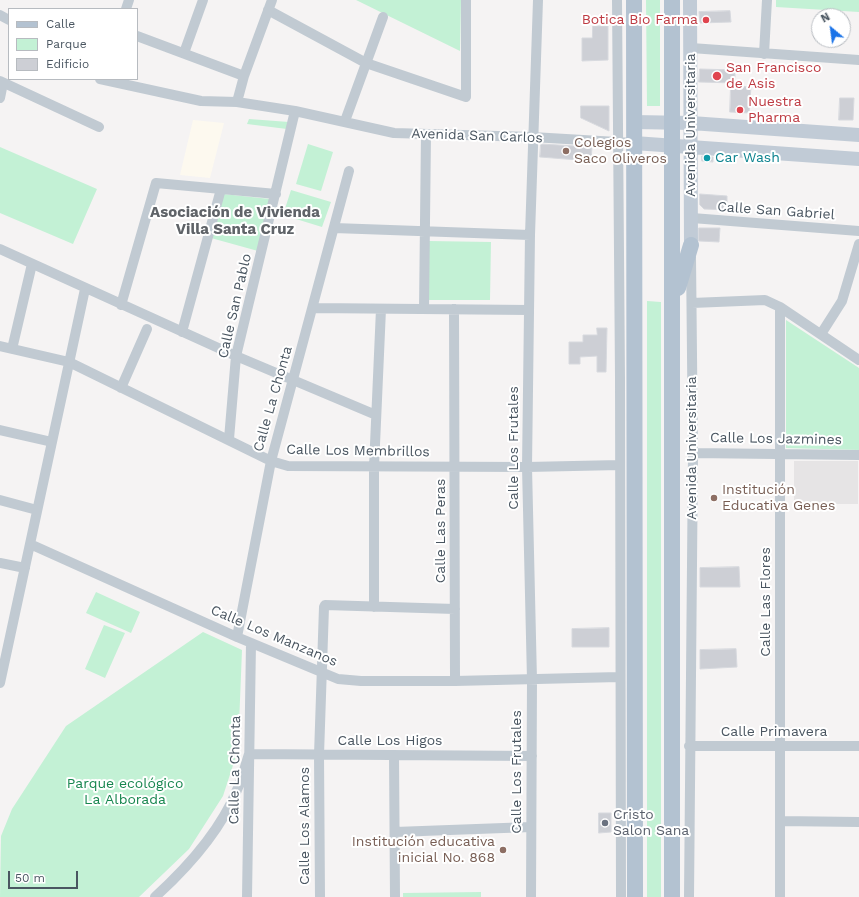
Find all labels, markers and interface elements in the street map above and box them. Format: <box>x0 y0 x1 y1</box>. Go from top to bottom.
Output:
legend <box>8 8 138 80</box>
north arrow <box>811 8 851 48</box>
text: N <box>819 10 832 26</box>
place label: Botica Bio Farma <box>582 12 698 28</box>
marker: Botica Bio Farma <box>701 15 711 25</box>
text: Calle <box>46 17 75 31</box>
text: Parque <box>46 37 87 51</box>
street label: Avenida Universitaria <box>683 53 699 197</box>
text: Edificio <box>46 57 89 71</box>
place label: San Francisco de Asis <box>726 60 821 92</box>
marker: San Francisco de Asis <box>711 70 723 82</box>
place label: Nuestra Pharma <box>748 94 802 126</box>
marker: Nuestra Pharma <box>735 105 745 115</box>
street label: Avenida San Carlos <box>411 125 543 147</box>
place label: Colegios Saco Oliveros <box>574 135 667 168</box>
marker: Colegios Saco Oliveros <box>561 146 571 156</box>
place label: Car Wash <box>715 150 780 166</box>
marker: Car Wash <box>702 153 712 163</box>
street label: Calle San Gabriel <box>717 199 835 223</box>
district label: Asociación de Vivienda Villa Santa Cruz <box>150 204 320 239</box>
street label: Calle San Pablo <box>215 252 255 360</box>
street label: Calle La Chonta <box>250 344 296 454</box>
street label: Avenida Universitaria <box>684 376 700 520</box>
street label: Calle Los Frutales <box>506 386 522 510</box>
street label: Calle Los Jazmines <box>710 429 842 449</box>
street label: Calle Los Membrillos <box>286 441 430 461</box>
street label: Calle Las Peras <box>433 479 449 583</box>
place label: Institución Educativa Genes <box>722 482 835 514</box>
marker: Institución Educativa Genes <box>709 493 719 503</box>
street label: Calle Las Flores <box>758 547 774 657</box>
street label: Calle Los Manzanos <box>208 602 340 670</box>
street label: Calle Los Frutales <box>509 710 525 834</box>
street label: Calle La Chonta <box>226 715 244 825</box>
street label: Calle Primavera <box>721 724 827 740</box>
street label: Calle Los Higos <box>338 733 442 749</box>
street label: Calle Los Alamos <box>297 767 313 885</box>
park label: Parque ecológico La Alborada <box>67 776 183 808</box>
place label: Cristo Salon Sana <box>613 807 689 840</box>
marker: Cristo Salon Sana <box>600 818 610 828</box>
place label: Institución educativa inicial No. 868 <box>352 834 495 866</box>
marker: Institución educativa inicial No. 868 <box>498 845 508 855</box>
scale bar <box>10 863 80 889</box>
text: 50 m <box>15 871 45 885</box>

